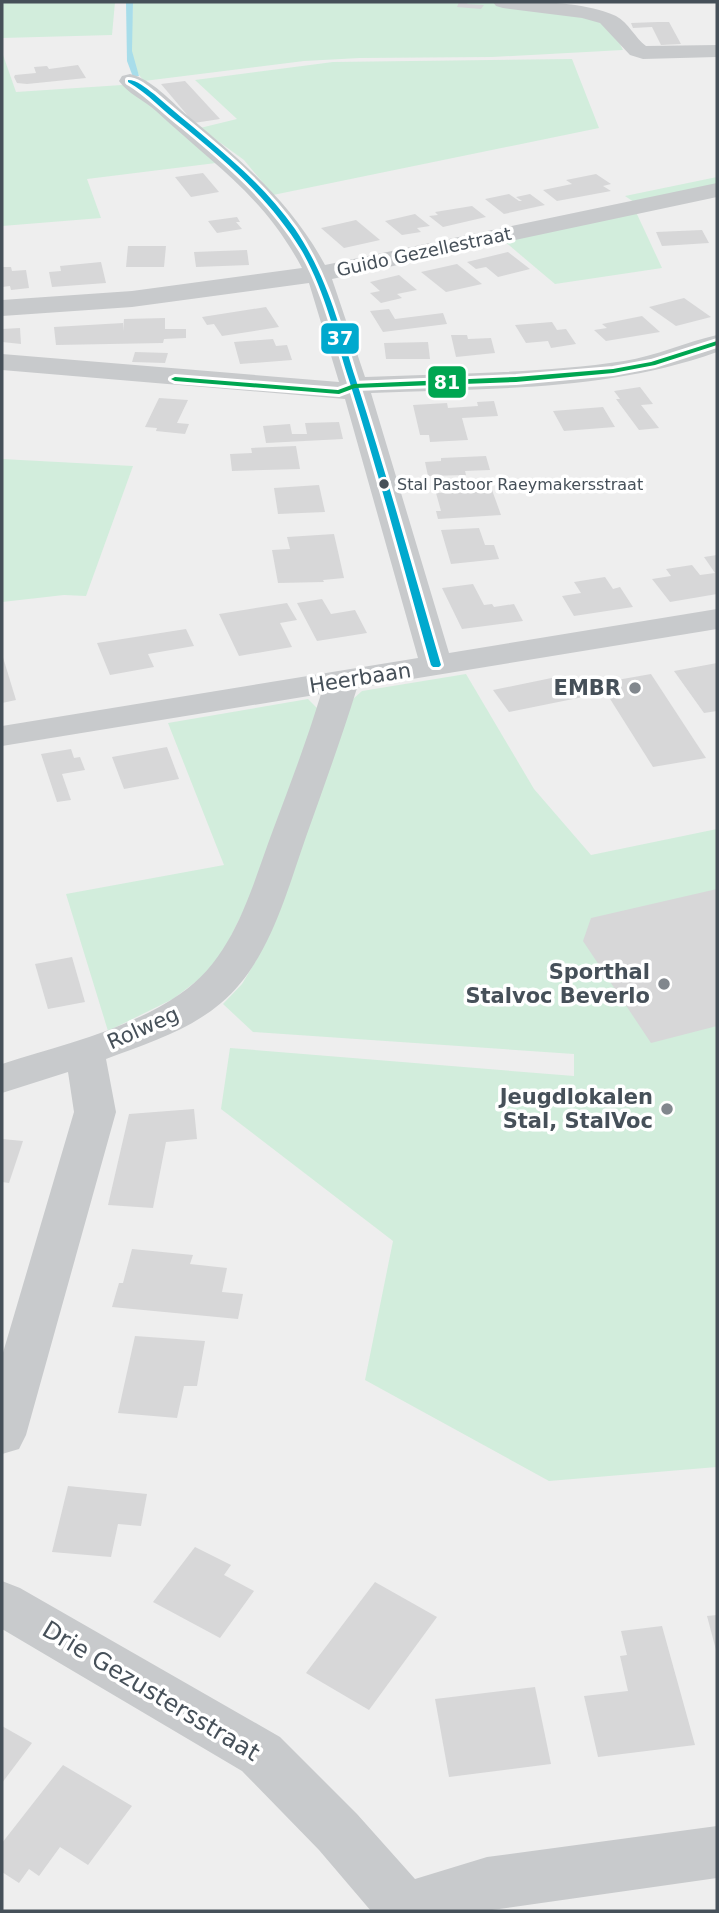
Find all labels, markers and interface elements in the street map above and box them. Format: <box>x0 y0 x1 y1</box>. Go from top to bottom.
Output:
street label: Guido Gezellestraat <box>335 223 513 280</box>
line badge: 37 <box>320 322 360 355</box>
text: 37 <box>327 327 353 349</box>
line badge: 81 <box>427 365 467 399</box>
text: 81 <box>434 371 460 393</box>
place label: Stal Pastoor Raeymakersstraat <box>397 475 643 494</box>
marker: Stal Pastoor Raeymakersstraat <box>377 477 391 491</box>
street label: Heerbaan <box>307 658 413 698</box>
place label: EMBR <box>554 676 621 700</box>
marker: EMBR <box>627 680 643 696</box>
place label: Sporthal Stalvoc Beverlo <box>465 960 650 1008</box>
marker: Sporthal Stalvoc Beverlo <box>656 976 672 992</box>
street label: Rolweg <box>104 1002 182 1054</box>
place label: Jeugdlokalen Stal, StalVoc <box>498 1085 653 1133</box>
marker: Jeugdlokalen Stal, StalVoc <box>659 1101 675 1117</box>
street label: Drie Gezustersstraat <box>37 1615 265 1767</box>

